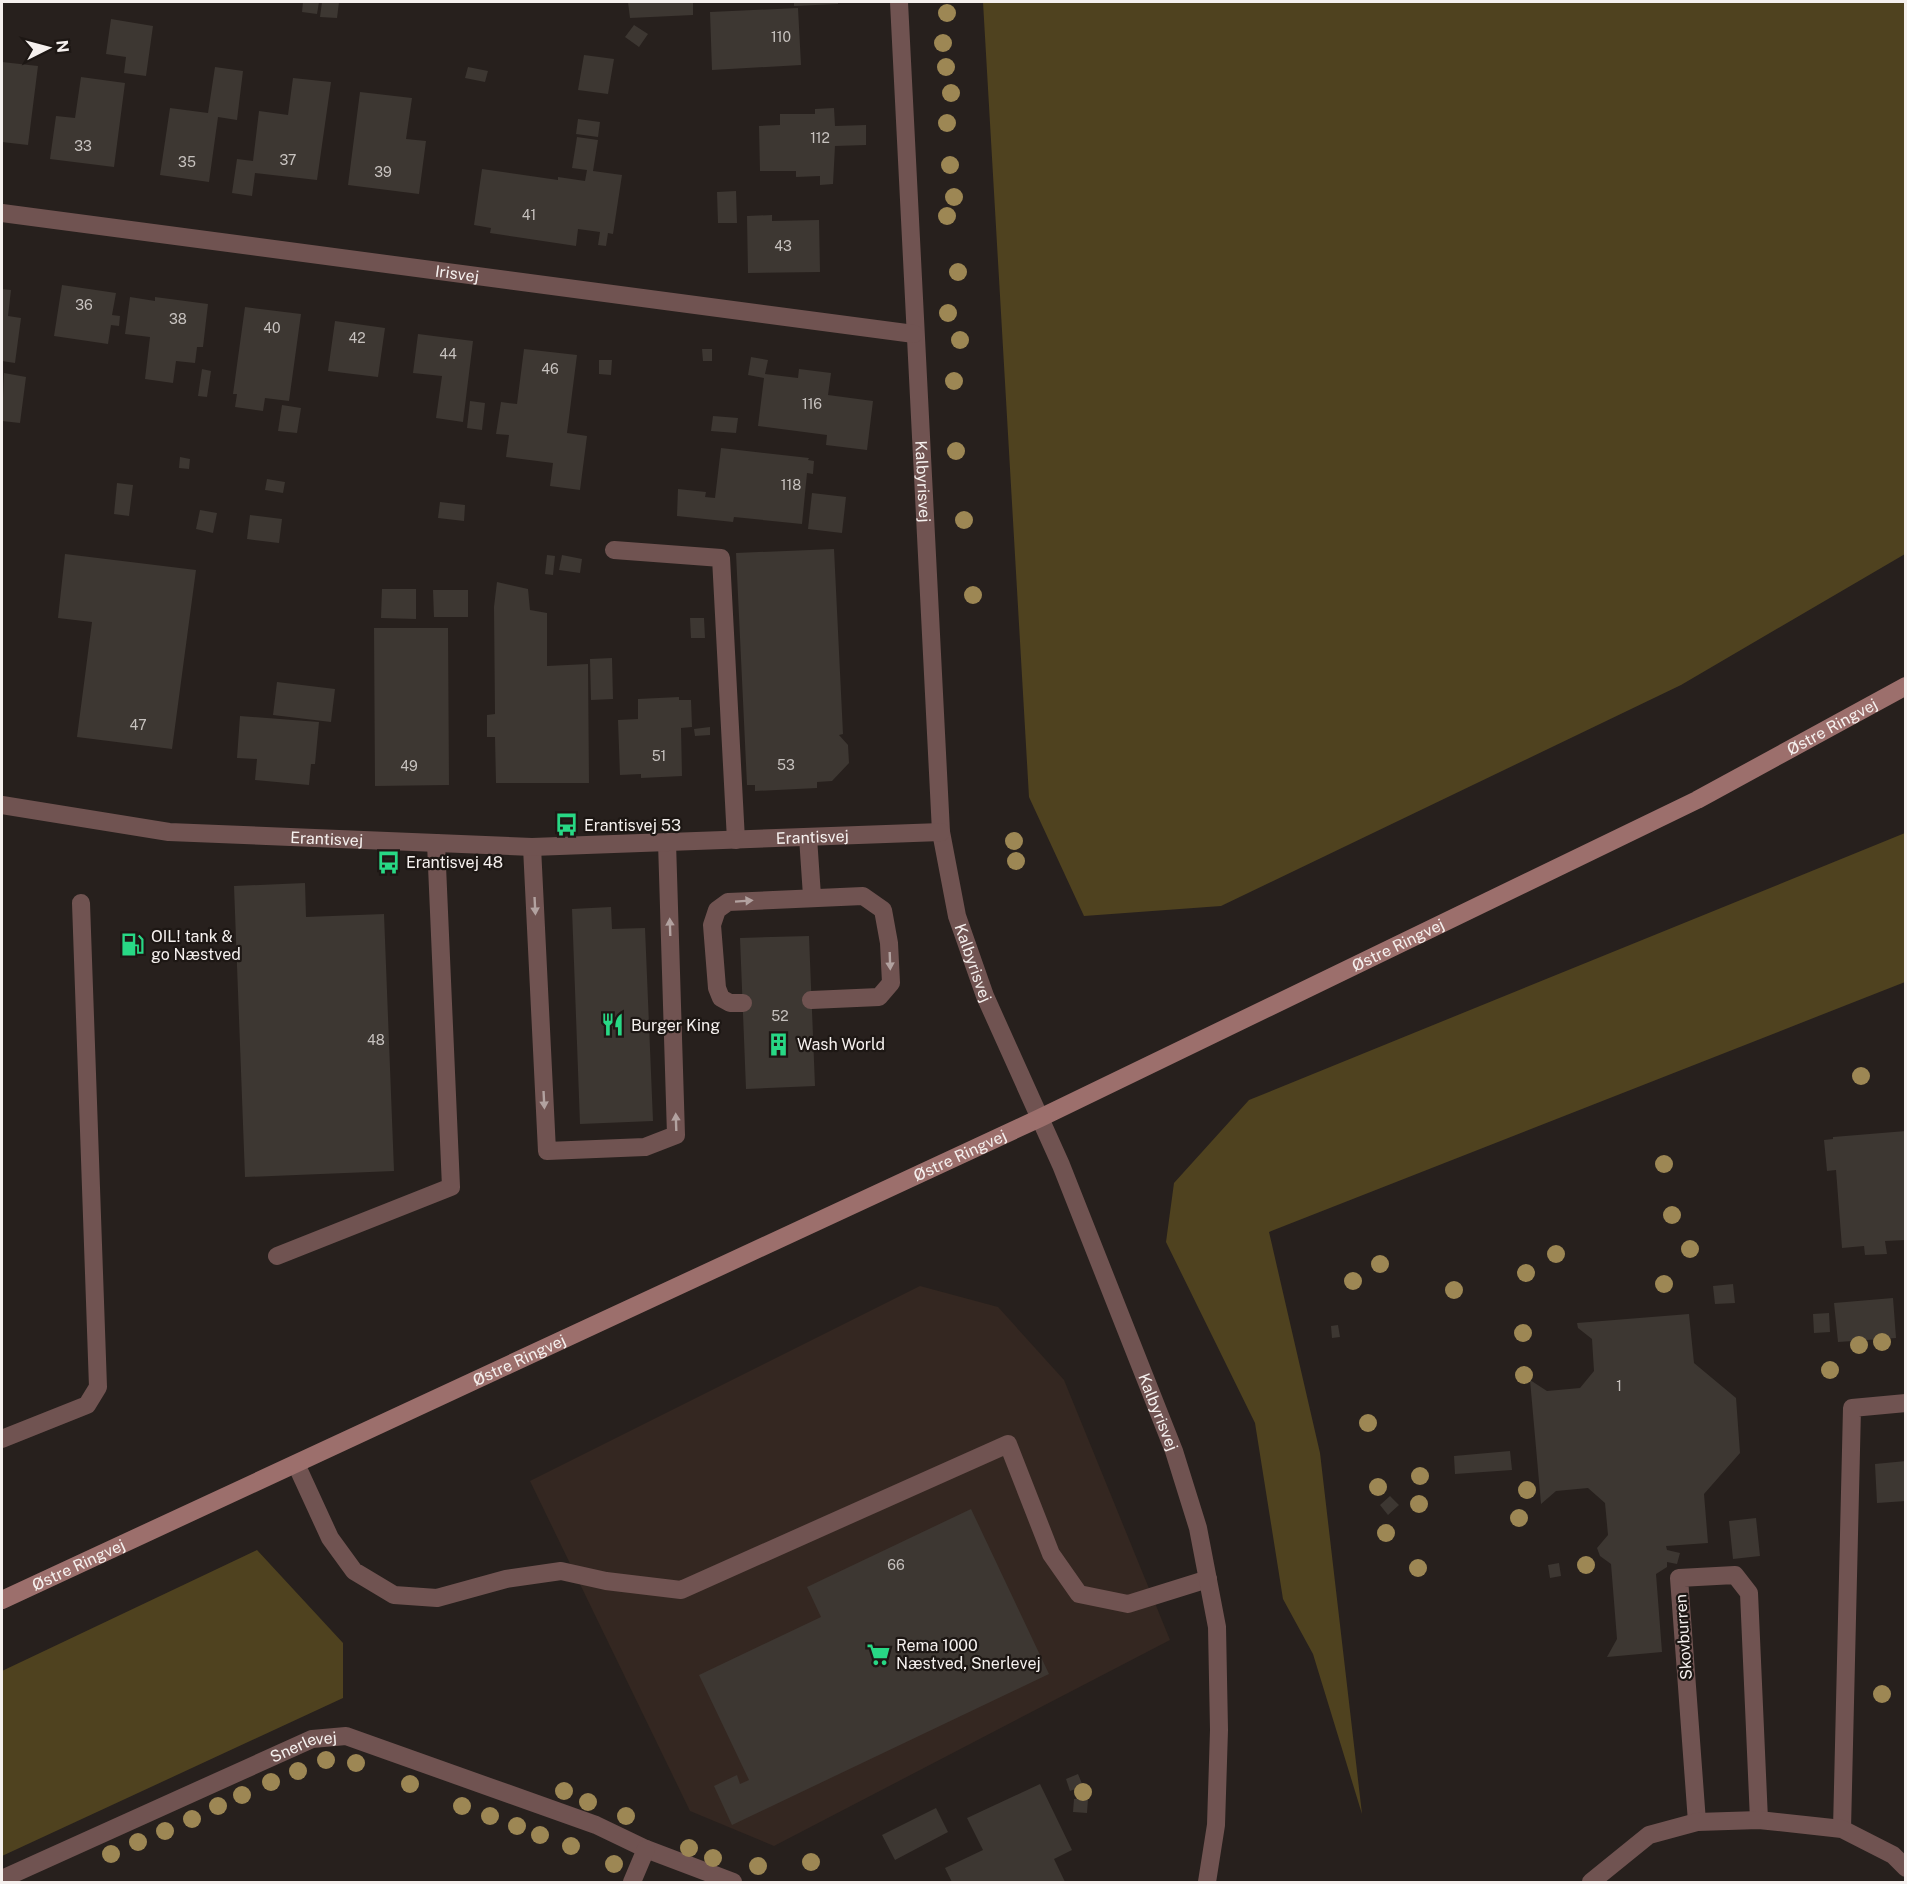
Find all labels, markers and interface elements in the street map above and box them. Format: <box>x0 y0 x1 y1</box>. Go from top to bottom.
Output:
north arrow <box>18 18 78 78</box>
house number: 110 <box>771 29 791 45</box>
text: N <box>52 39 73 54</box>
house number: 112 <box>810 130 830 146</box>
house number: 33 <box>74 138 92 154</box>
house number: 37 <box>280 152 296 168</box>
house number: 35 <box>178 154 196 170</box>
house number: 39 <box>374 164 392 180</box>
house number: 41 <box>522 207 536 223</box>
house number: 43 <box>774 238 792 254</box>
street label: Irisvej <box>434 262 480 286</box>
house number: 36 <box>75 297 93 313</box>
house number: 38 <box>169 311 187 327</box>
house number: 40 <box>263 320 281 336</box>
house number: 42 <box>348 330 366 346</box>
house number: 44 <box>439 346 457 362</box>
house number: 46 <box>541 361 559 377</box>
house number: 116 <box>802 396 822 412</box>
street label: Kalbyrisvej <box>911 440 934 523</box>
house number: 118 <box>781 477 801 493</box>
street label: Østre Ringvej <box>1784 694 1881 759</box>
house number: 47 <box>129 717 147 733</box>
house number: 51 <box>652 748 666 764</box>
house number: 53 <box>777 757 795 773</box>
house number: 49 <box>400 758 418 774</box>
bus stop icon: Erantisvej 53 <box>553 812 579 838</box>
place label: Erantisvej 53 <box>584 816 681 835</box>
street label: Erantisvej <box>776 826 849 848</box>
street label: Erantisvej <box>290 828 363 850</box>
bus stop icon: Erantisvej 48 <box>375 849 401 875</box>
place label: Erantisvej 48 <box>406 853 503 872</box>
one-way arrow <box>530 896 539 915</box>
one-way arrow <box>734 896 753 906</box>
street label: Østre Ringvej <box>1349 915 1447 976</box>
one-way arrow <box>665 917 674 936</box>
street label: Kalbyrisvej <box>950 921 996 1005</box>
place label: OIL! tank & go Næstved <box>151 927 241 964</box>
fuel station icon: OIL! tank & go Næstved <box>120 932 146 958</box>
one-way arrow <box>885 951 895 970</box>
house number: 52 <box>771 1008 789 1024</box>
restaurant icon: Burger King <box>600 1012 626 1038</box>
place label: Burger King <box>631 1016 720 1035</box>
building icon: Wash World <box>766 1031 792 1057</box>
house number: 48 <box>367 1032 385 1048</box>
place label: Wash World <box>797 1035 885 1054</box>
one-way arrow <box>540 1091 549 1110</box>
one-way arrow <box>671 1112 680 1131</box>
street label: Østre Ringvej <box>910 1126 1010 1185</box>
street label: Østre Ringvej <box>470 1331 569 1390</box>
street label: Kalbyrisvej <box>1134 1370 1182 1454</box>
house number: 1 <box>1616 1378 1622 1394</box>
street label: Østre Ringvej <box>29 1535 128 1595</box>
house number: 66 <box>887 1557 905 1573</box>
street label: Skovburren <box>1671 1593 1696 1680</box>
place label: Rema 1000 Næstved, Snerlevej <box>896 1636 1041 1673</box>
supermarket icon: Rema 1000 Næstved, Snerlevej <box>865 1641 891 1667</box>
street label: Snerlevej <box>267 1728 338 1767</box>

